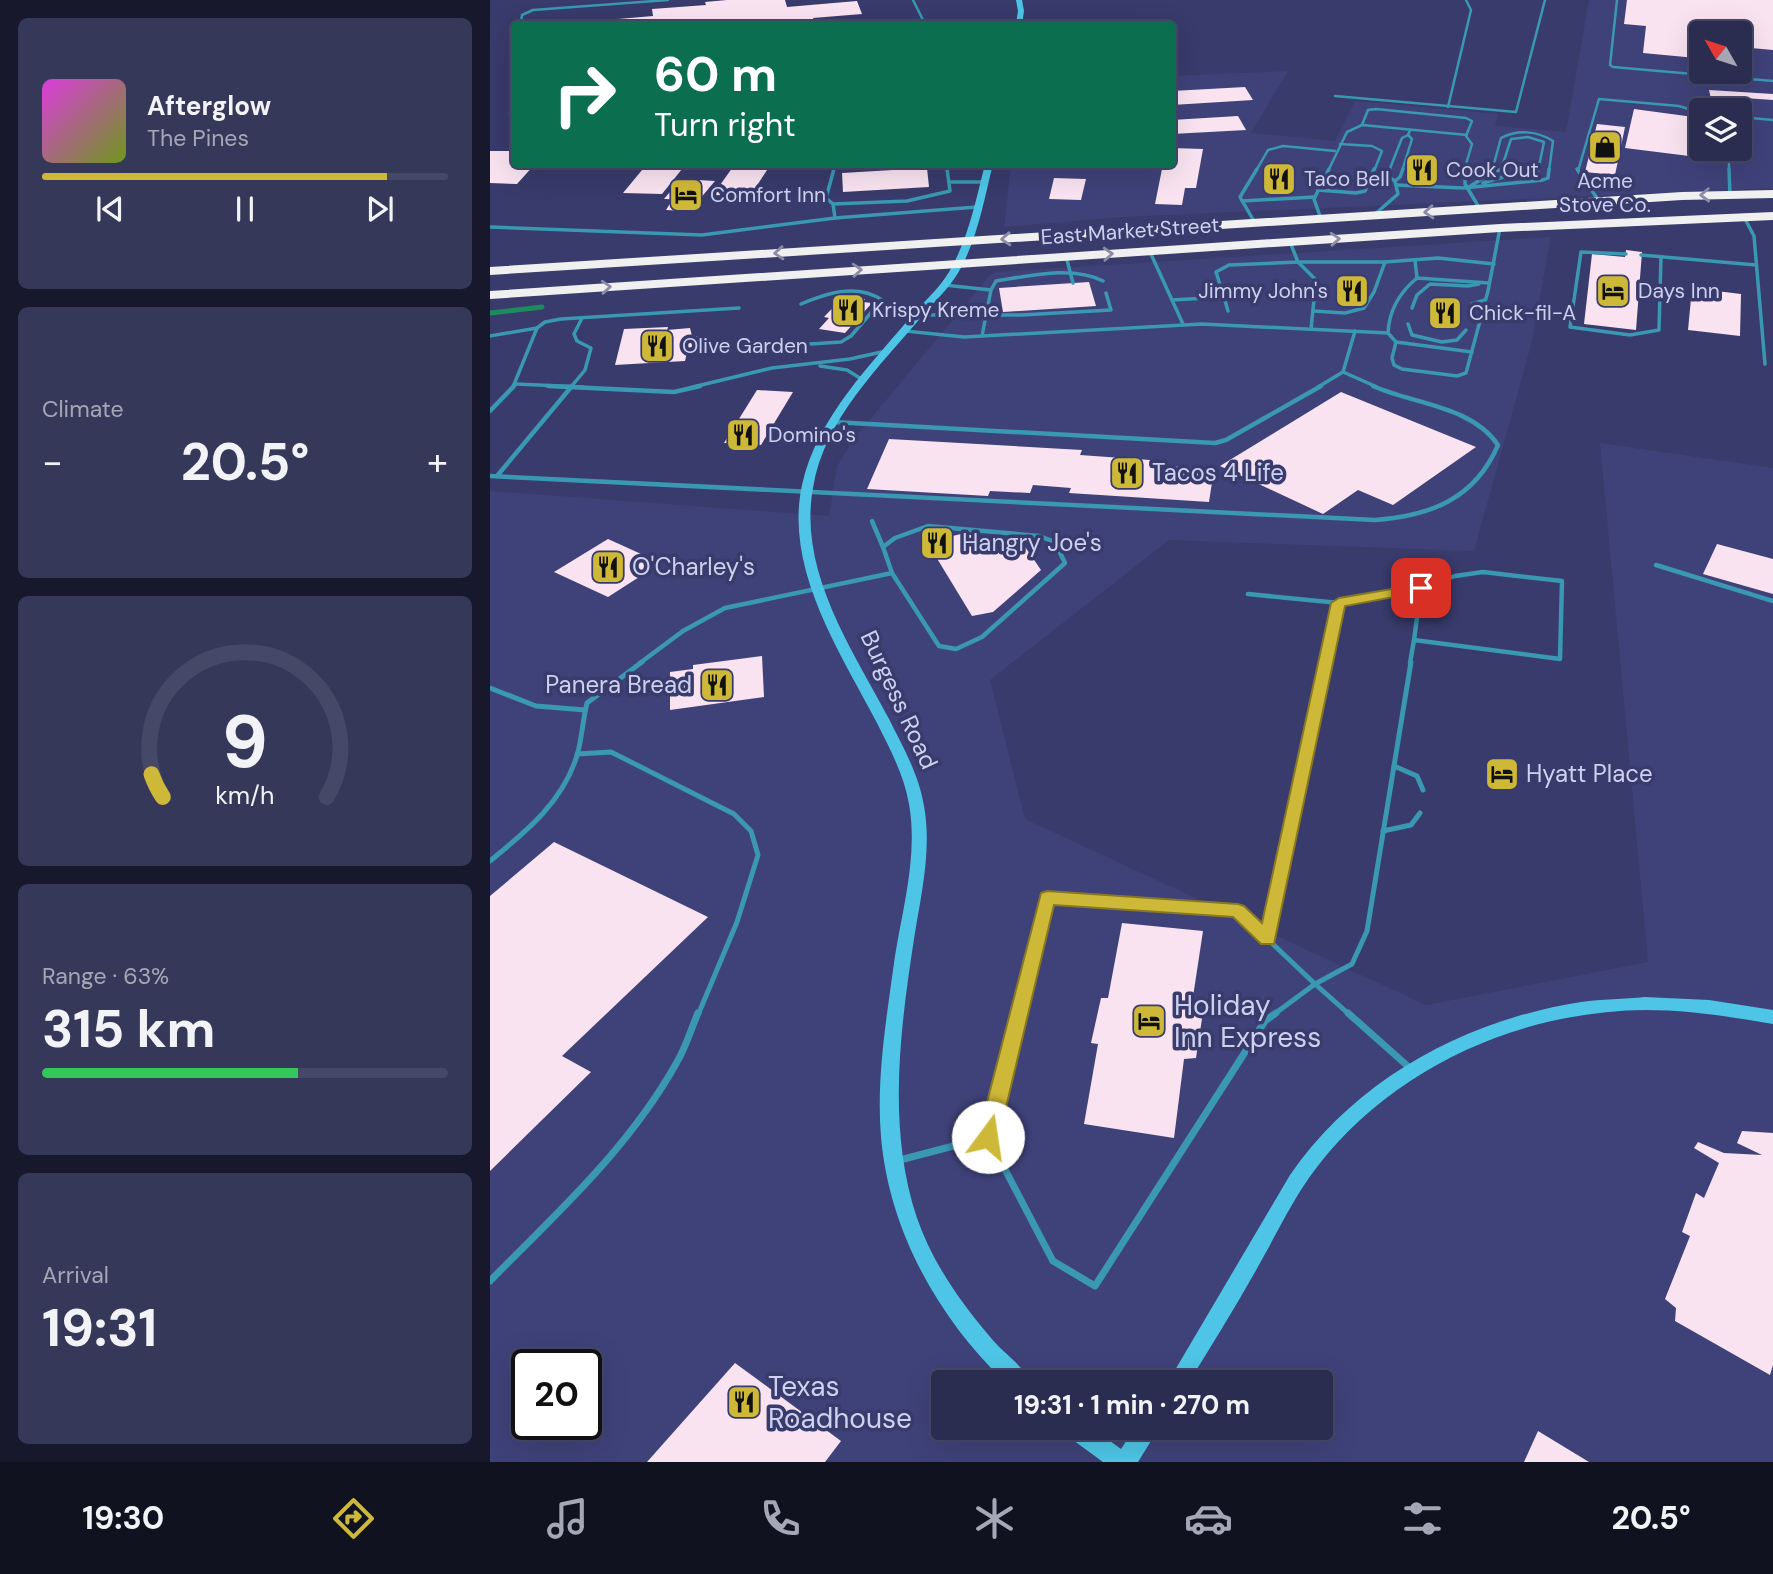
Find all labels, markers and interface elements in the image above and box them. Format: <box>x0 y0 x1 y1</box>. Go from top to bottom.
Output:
north arrow <box>1689 21 1752 84</box>
map controls <box>1689 21 1752 161</box>
text: 60 m <box>654 42 777 106</box>
icon: right <box>539 49 630 140</box>
text: Afterglow <box>147 89 271 123</box>
button: layers <box>1689 98 1752 161</box>
text: Turn right <box>654 104 796 146</box>
text: The Pines <box>147 123 249 153</box>
shop icon: Acme Stove Co. <box>1586 128 1624 166</box>
restaurant icon: Cook Out <box>1403 151 1441 189</box>
place label: Cook Out <box>1446 156 1539 184</box>
restaurant icon: Taco Bell <box>1260 160 1298 198</box>
place label: Taco Bell <box>1304 165 1390 193</box>
place label: Acme Stove Co. <box>1559 167 1651 219</box>
hotel icon: Comfort Inn <box>667 176 705 214</box>
place label: Comfort Inn <box>710 181 826 209</box>
one-way arrow <box>1699 188 1710 203</box>
icon: previous <box>91 190 129 228</box>
icon: pause <box>226 190 264 228</box>
icon: next <box>361 190 399 228</box>
one-way arrow <box>1423 204 1434 219</box>
street label: East Market Street <box>1040 211 1220 251</box>
one-way arrow <box>1000 231 1011 246</box>
one-way arrow <box>1330 232 1341 247</box>
one-way arrow <box>773 245 784 260</box>
one-way arrow <box>1103 247 1114 262</box>
one-way arrow <box>852 263 863 278</box>
restaurant icon: Jimmy John's <box>1333 272 1371 310</box>
hotel icon: Days Inn <box>1594 272 1632 310</box>
place label: Jimmy John's <box>1198 277 1328 305</box>
place label: Days Inn <box>1638 277 1720 305</box>
one-way arrow <box>600 280 611 295</box>
restaurant icon: Krispy Kreme <box>829 291 867 329</box>
restaurant icon: Chick-fil-A <box>1426 294 1464 332</box>
place label: Krispy Kreme <box>872 296 999 324</box>
place label: Chick-fil-A <box>1469 299 1576 327</box>
restaurant icon: Olive Garden <box>638 327 676 365</box>
place label: Olive Garden <box>682 332 808 360</box>
text: Climate <box>42 394 124 424</box>
restaurant icon: Domino's <box>724 416 762 454</box>
place label: Domino's <box>768 421 856 449</box>
text: 20.5° <box>181 428 309 496</box>
text: − <box>42 437 63 487</box>
text: + <box>427 437 448 487</box>
restaurant icon: Tacos 4 Life <box>1108 454 1146 492</box>
place label: Tacos 4 Life <box>1152 457 1284 488</box>
restaurant icon: Hangry Joe's <box>918 524 956 562</box>
place label: Hangry Joe's <box>962 527 1102 558</box>
restaurant icon: O'Charley's <box>589 548 627 586</box>
place label: O'Charley's <box>632 551 755 582</box>
pin <box>1391 558 1451 618</box>
icon: arrive <box>1402 569 1440 607</box>
street label: Burgess Road <box>854 625 945 774</box>
restaurant icon: Panera Bread <box>698 666 736 704</box>
place label: Panera Bread <box>545 669 692 700</box>
text: 9 <box>222 695 268 790</box>
hotel icon: Hyatt Place <box>1483 755 1521 793</box>
place label: Hyatt Place <box>1526 758 1653 789</box>
text: km/h <box>215 779 275 812</box>
text: Range · 63% <box>42 961 169 991</box>
place label: Holiday Inn Express <box>1174 987 1321 1056</box>
text: 315 km <box>42 995 215 1063</box>
hotel icon: Holiday Inn Express <box>1130 1002 1168 1040</box>
position arrow <box>951 1100 1025 1174</box>
text: Arrival <box>42 1260 109 1290</box>
text: 19:31 <box>42 1294 157 1362</box>
speed limit sign: 20 <box>511 1349 602 1440</box>
place label: Texas Roadhouse <box>768 1368 912 1437</box>
restaurant icon: Texas Roadhouse <box>725 1383 763 1421</box>
text: 19:31 · 1 min · 270 m <box>1014 1388 1250 1422</box>
icon: directions <box>329 1494 378 1543</box>
icon: music <box>543 1494 592 1543</box>
icon: phone <box>756 1494 805 1543</box>
icon: climate <box>970 1494 1019 1543</box>
icon: car <box>1184 1494 1233 1543</box>
icon: filters <box>1398 1494 1447 1543</box>
text: 19:30 <box>82 1497 164 1539</box>
text: 20.5° <box>1611 1497 1691 1539</box>

